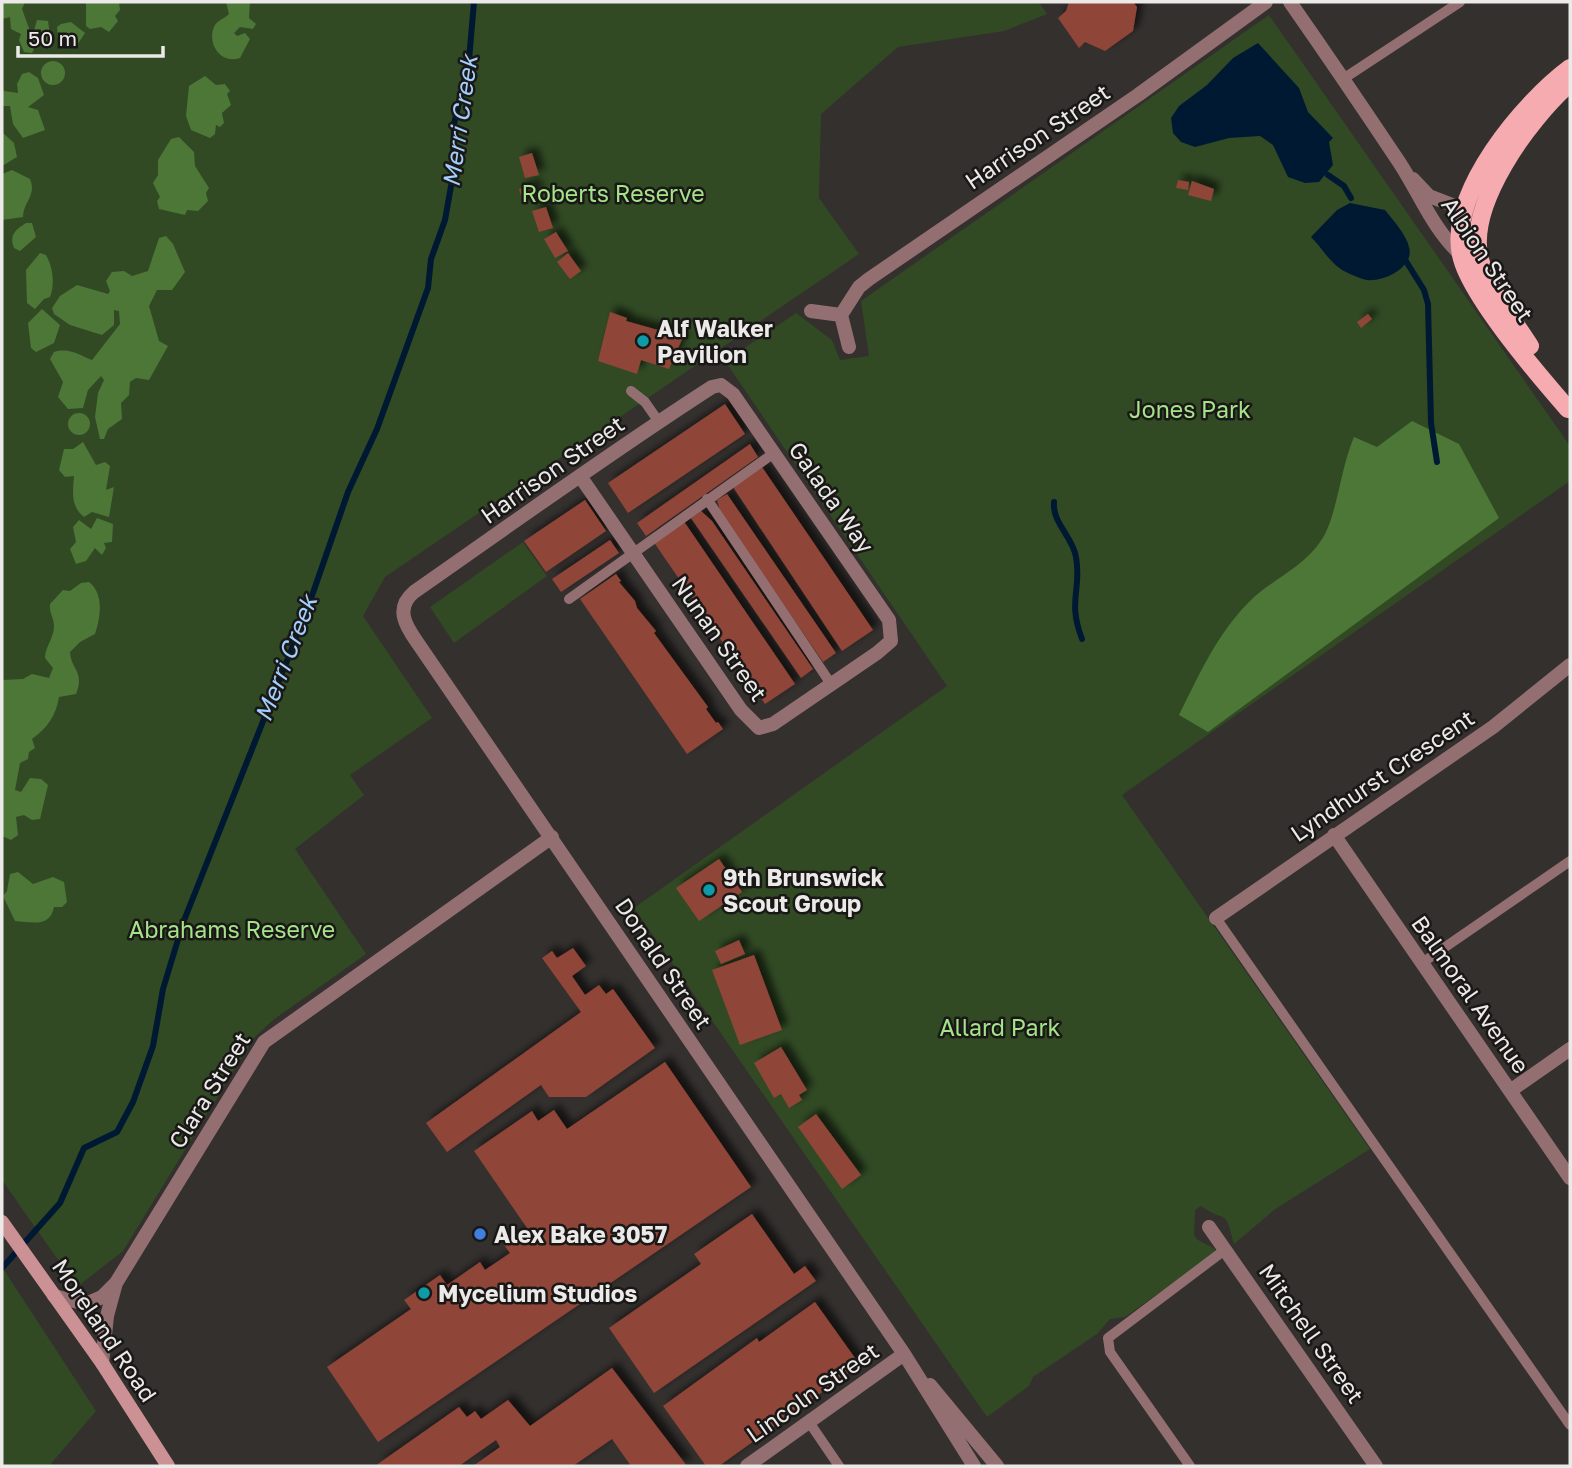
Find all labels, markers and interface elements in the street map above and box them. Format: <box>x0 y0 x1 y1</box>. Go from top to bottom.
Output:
scale bar <box>18 14 163 58</box>
text: 50 m <box>28 25 77 51</box>
water label: Merri Creek <box>435 51 483 189</box>
street label: Harrison Street <box>959 77 1115 195</box>
park label: Roberts Reserve <box>522 179 704 207</box>
street label: Albion Street <box>1436 191 1540 327</box>
place label: Alf Walker Pavilion <box>657 314 773 368</box>
marker: Alf Walker Pavilion <box>635 333 651 349</box>
park label: Jones Park <box>1129 395 1251 423</box>
street label: Harrison Street <box>475 409 629 529</box>
street label: Galada Way <box>784 436 881 558</box>
street label: Nunan Street <box>667 570 773 706</box>
water label: Merri Creek <box>248 589 323 725</box>
street label: Lyndhurst Crescent <box>1285 703 1479 847</box>
place label: 9th Brunswick Scout Group <box>723 863 885 917</box>
marker: 9th Brunswick Scout Group <box>701 882 717 898</box>
street label: Donald Street <box>610 892 718 1034</box>
street label: Balmoral Avenue <box>1406 910 1536 1078</box>
park label: Abrahams Reserve <box>129 915 335 943</box>
park label: Allard Park <box>939 1013 1061 1041</box>
street label: Clara Street <box>162 1027 256 1153</box>
place label: Alex Bake 3057 <box>494 1220 667 1248</box>
marker: Alex Bake 3057 <box>472 1226 488 1242</box>
street label: Moreland Road <box>47 1253 163 1407</box>
street label: Mitchell Street <box>1254 1258 1370 1408</box>
place label: Mycelium Studios <box>438 1279 637 1307</box>
marker: Mycelium Studios <box>416 1285 432 1301</box>
street label: Lincoln Street <box>740 1336 884 1448</box>

